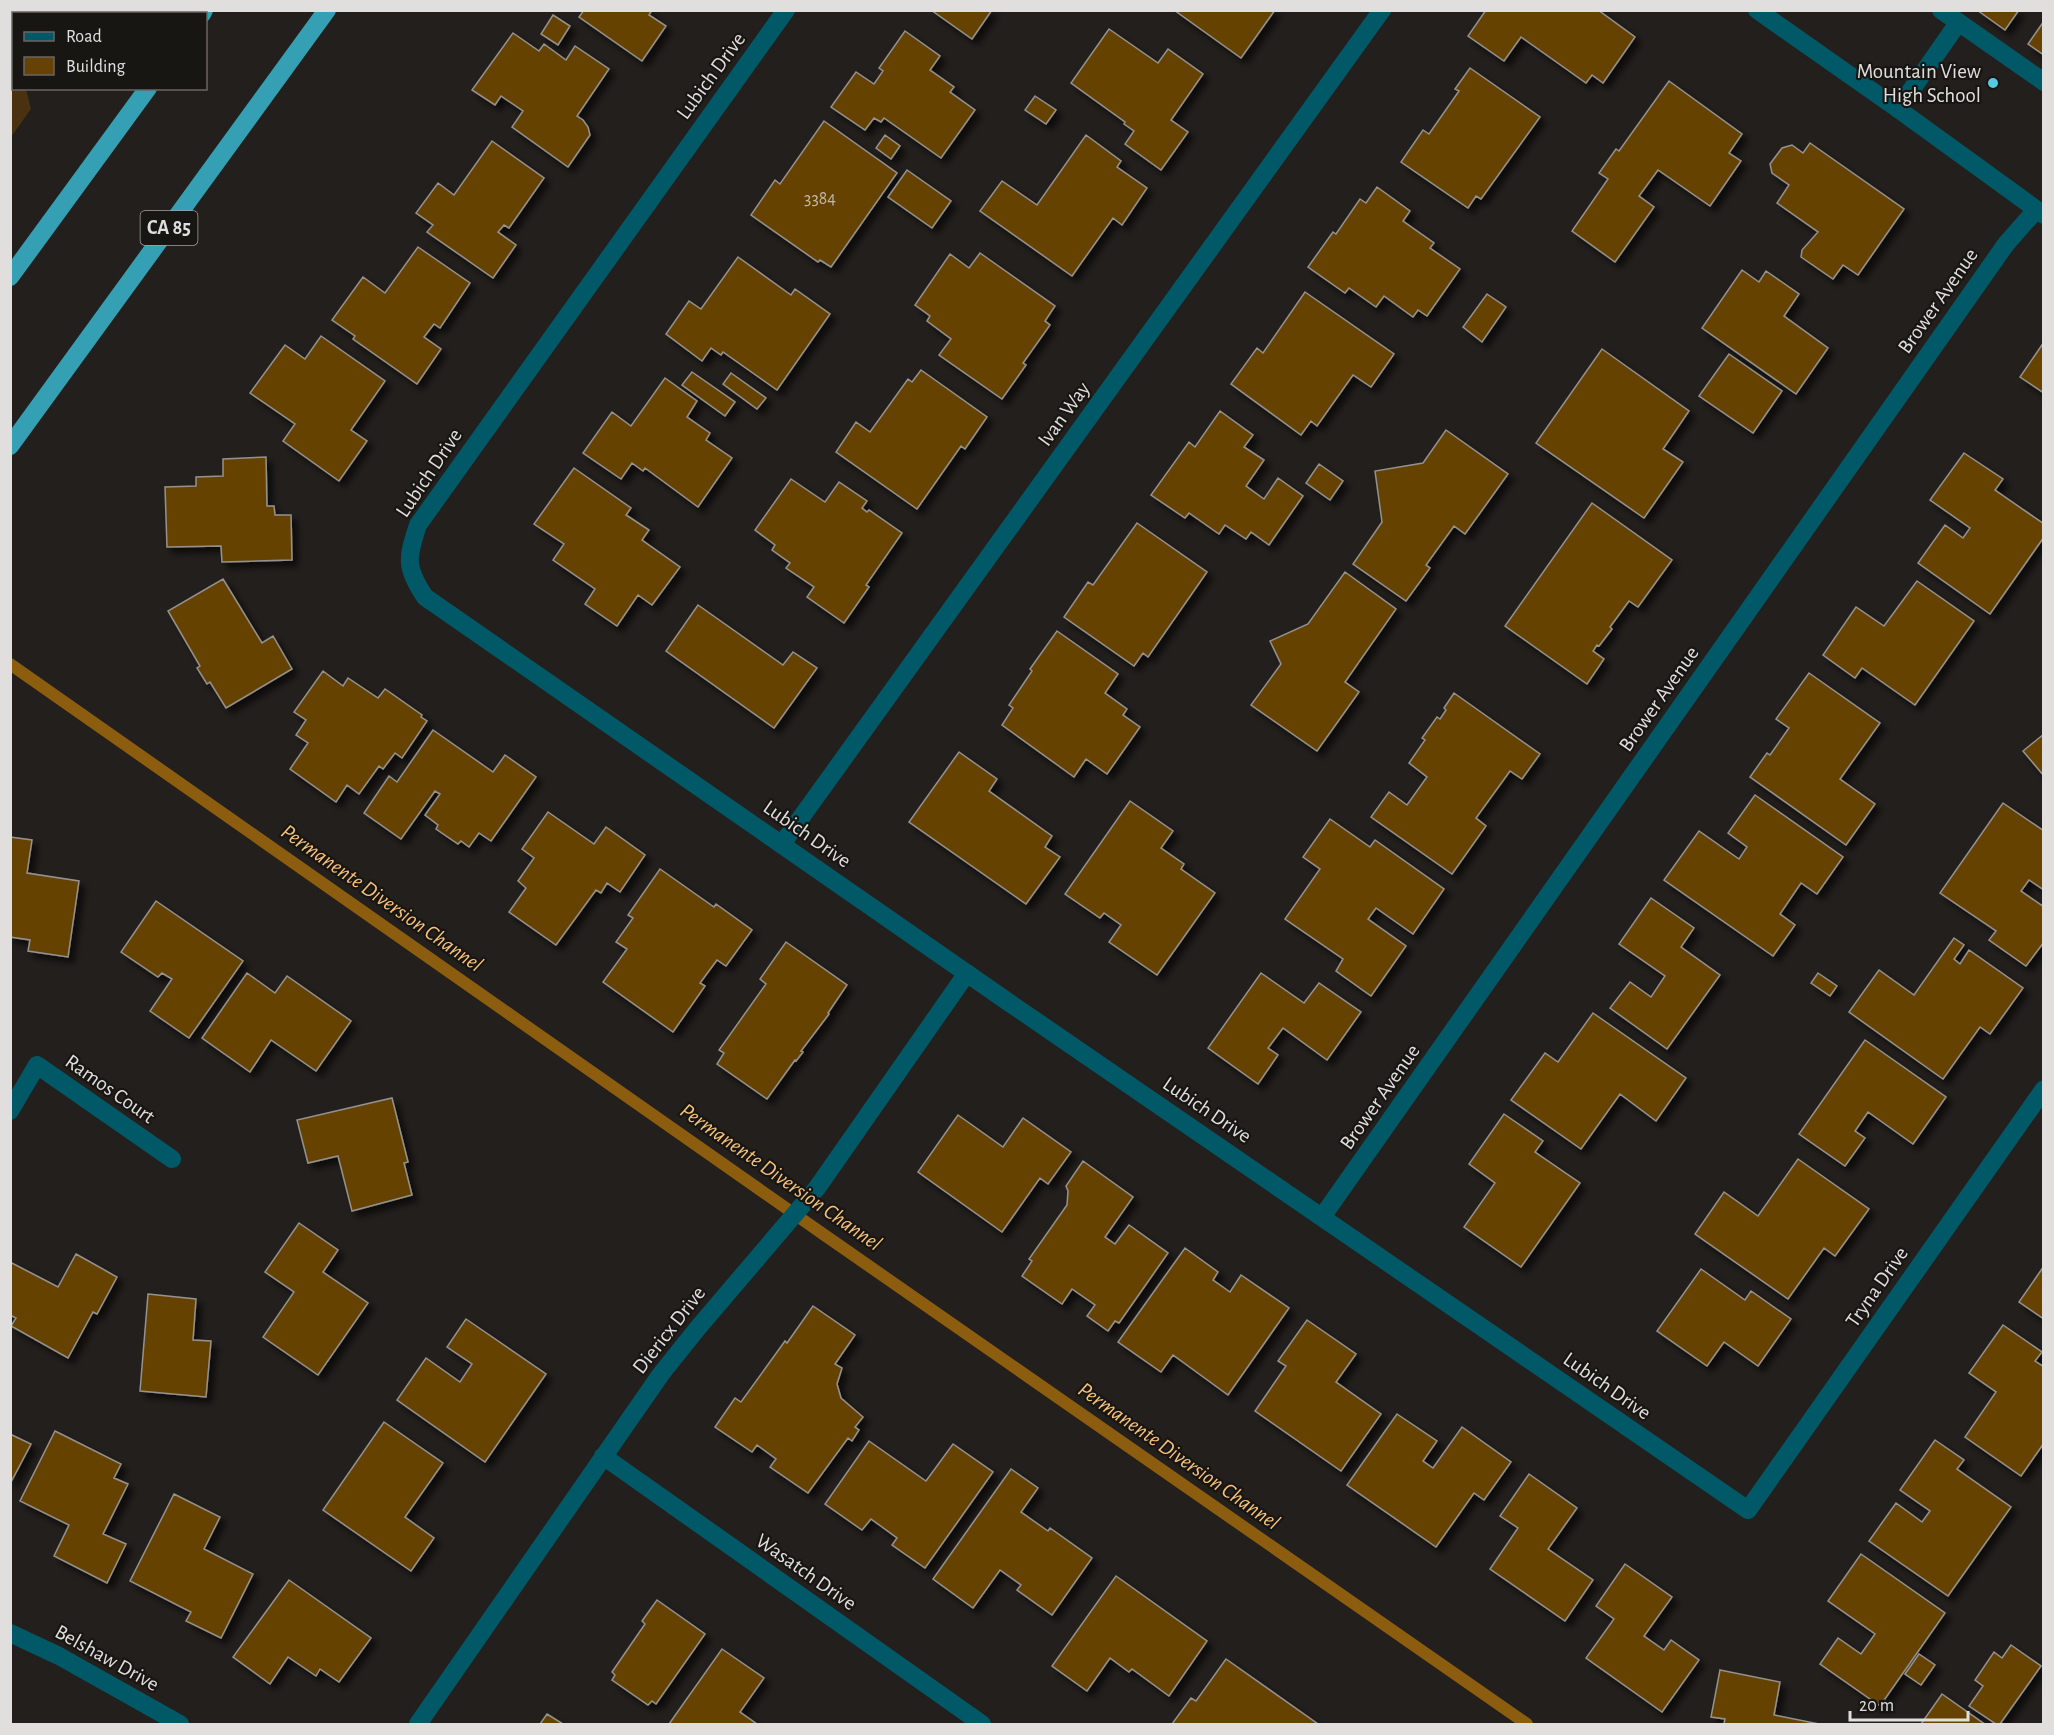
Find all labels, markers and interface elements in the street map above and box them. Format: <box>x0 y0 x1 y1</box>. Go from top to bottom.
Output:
legend <box>12 12 207 90</box>
text: Road <box>66 28 102 46</box>
street label: Lubich Drive <box>673 29 749 123</box>
text: Building <box>66 58 126 76</box>
place label: Mountain View High School <box>1857 61 1981 106</box>
marker: Mountain View High School <box>1986 76 2000 90</box>
house number: 3384 <box>804 190 836 208</box>
road number: CA 85 <box>140 211 198 245</box>
street label: Brower Avenue <box>1894 245 1982 357</box>
street label: Ivan Way <box>1034 378 1094 450</box>
street label: Lubich Drive <box>392 425 466 521</box>
street label: Brower Avenue <box>1615 643 1703 755</box>
street label: Lubich Drive <box>759 796 855 872</box>
water label: Permanente Diversion Channel <box>277 820 487 976</box>
street label: Brower Avenue <box>1336 1041 1424 1153</box>
street label: Ramos Court <box>61 1051 159 1128</box>
street label: Lubich Drive <box>1159 1073 1255 1147</box>
water label: Permanente Diversion Channel <box>676 1099 886 1255</box>
street label: Tryna Drive <box>1842 1243 1912 1331</box>
street label: Diericx Drive <box>629 1282 709 1378</box>
street label: Lubich Drive <box>1559 1348 1655 1424</box>
water label: Permanente Diversion Channel <box>1074 1378 1284 1534</box>
street label: Wasatch Drive <box>752 1530 860 1614</box>
street label: Belshaw Drive <box>51 1621 163 1695</box>
scale bar <box>1850 1684 1968 1722</box>
text: 20 m <box>1859 1697 1894 1715</box>

